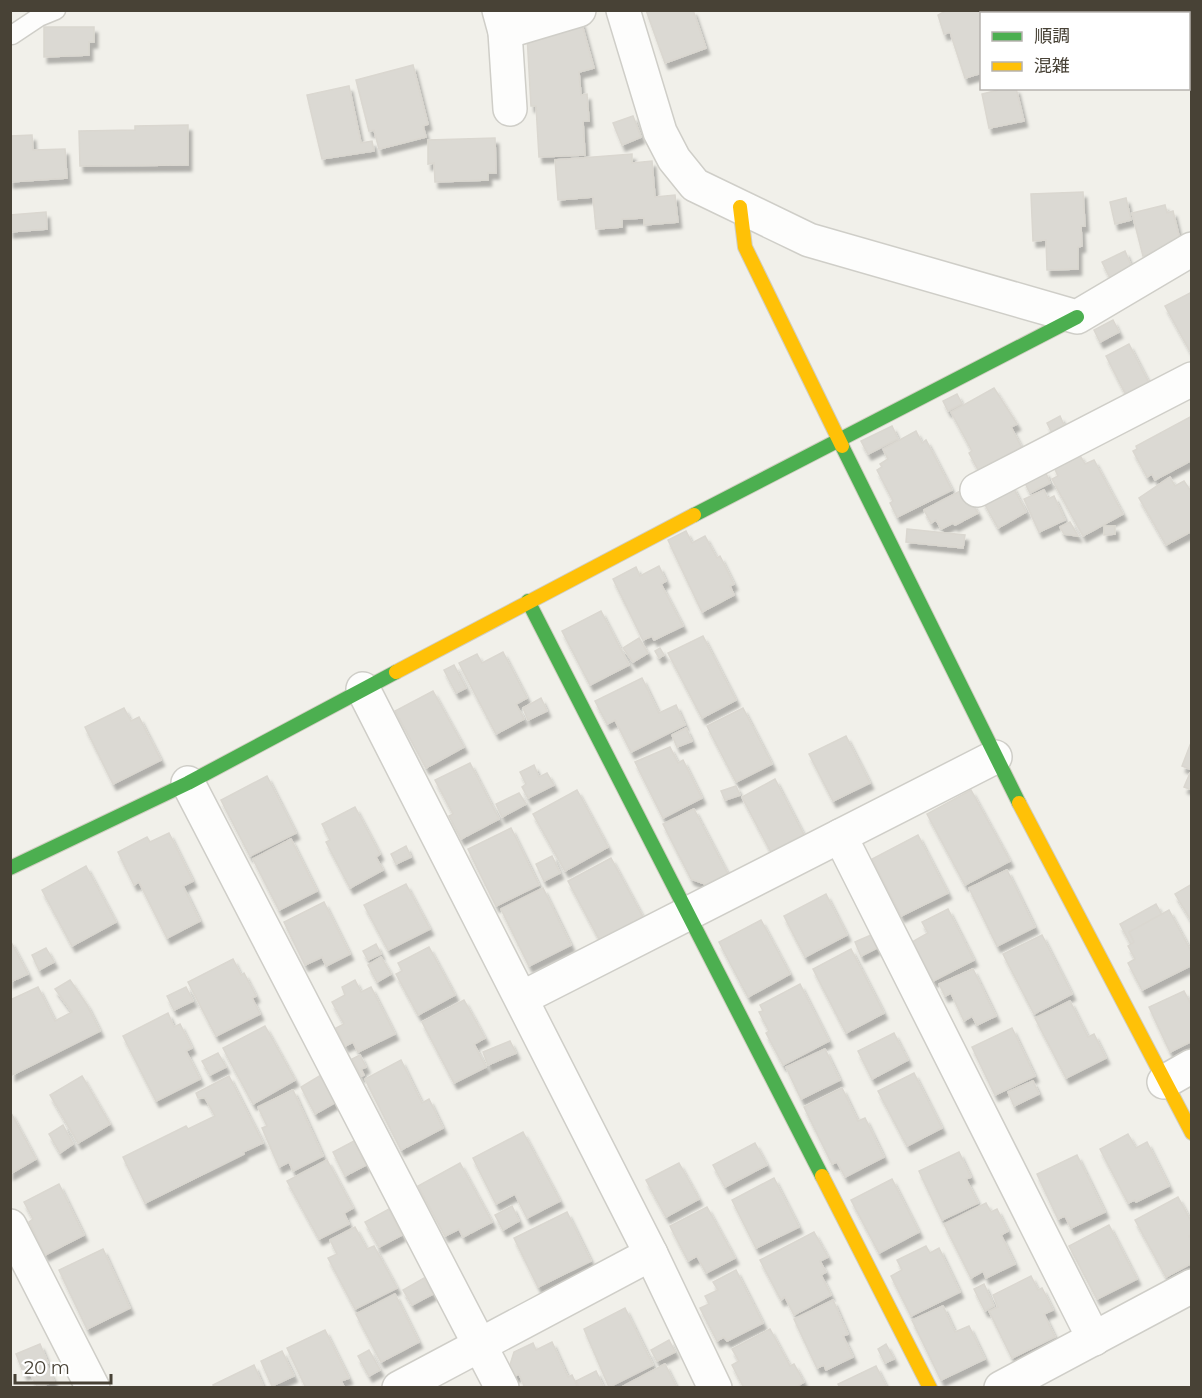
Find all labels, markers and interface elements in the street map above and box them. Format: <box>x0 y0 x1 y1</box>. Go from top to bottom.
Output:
legend <box>980 12 1190 90</box>
text: 順調 <box>1034 25 1070 47</box>
text: 混雑 <box>1034 55 1070 77</box>
scale bar <box>15 1347 111 1385</box>
text: 20 m <box>24 1357 70 1379</box>

